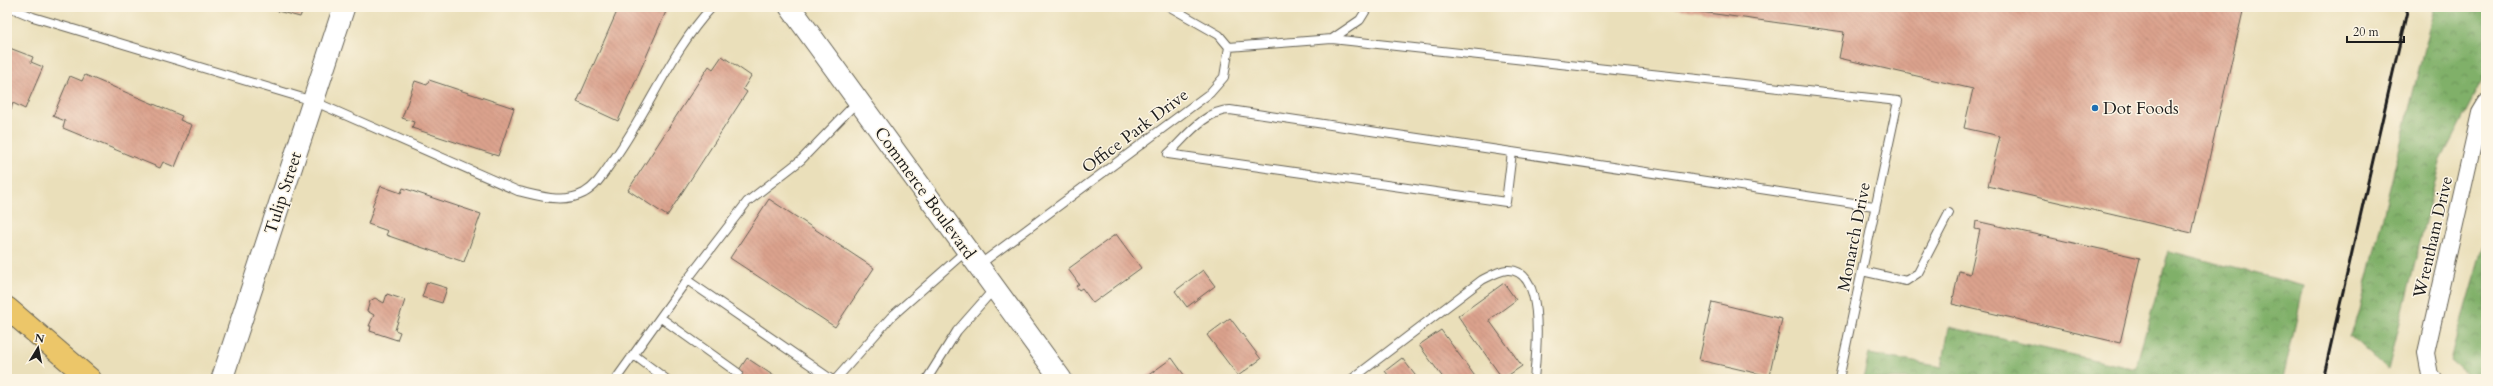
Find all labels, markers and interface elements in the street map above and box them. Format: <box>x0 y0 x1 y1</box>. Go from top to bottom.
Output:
scale bar <box>2347 18 2404 44</box>
text: 20 m <box>2353 24 2380 40</box>
street label: Office Park Drive <box>1077 83 1193 179</box>
place label: Dot Foods <box>2103 97 2179 120</box>
marker: Dot Foods <box>2090 103 2100 113</box>
street label: Commerce Boulevard <box>869 122 981 264</box>
street label: Tulip Street <box>259 148 307 237</box>
street label: Wrentham Drive <box>2408 174 2458 301</box>
street label: Monarch Drive <box>1832 180 1876 294</box>
north arrow <box>18 328 58 368</box>
text: N <box>34 330 46 347</box>

